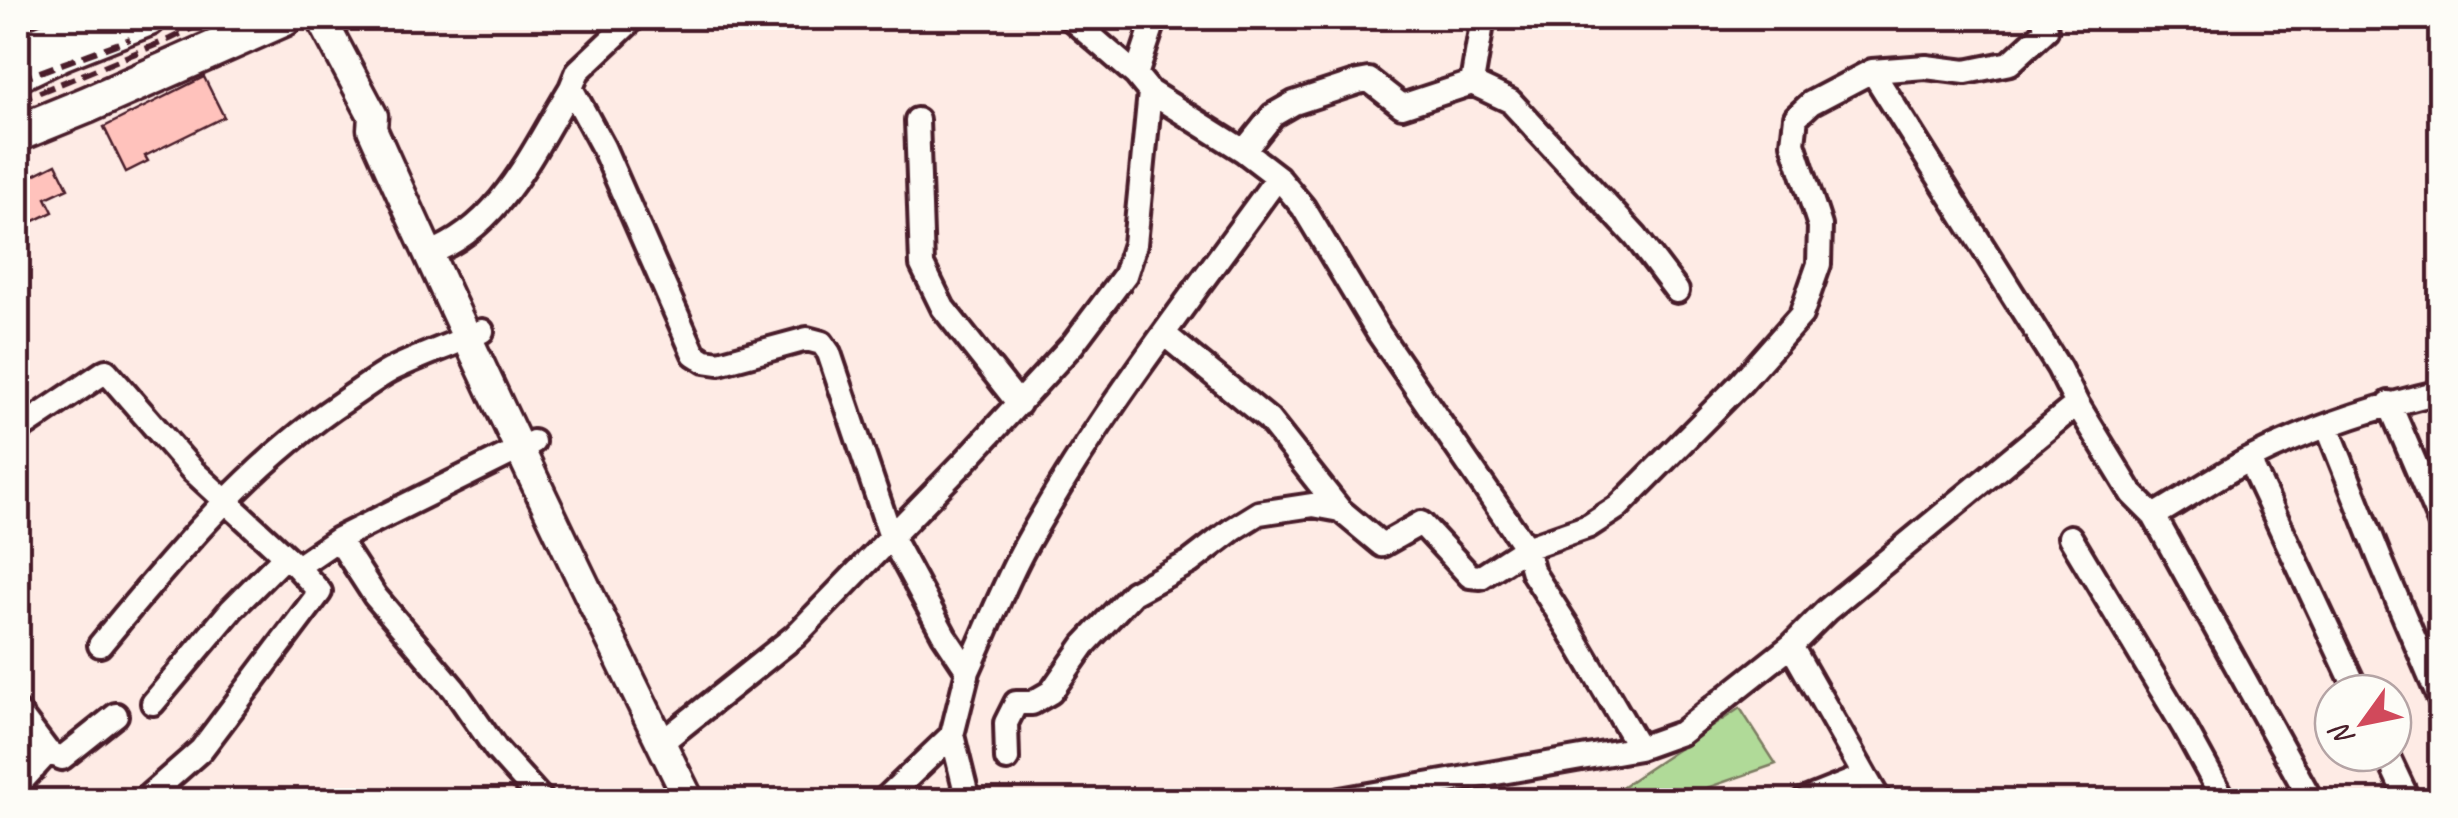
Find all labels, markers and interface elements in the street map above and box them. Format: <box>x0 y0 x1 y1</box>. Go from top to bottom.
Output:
north arrow <box>2313 673 2413 773</box>
text: N <box>2321 716 2362 753</box>

